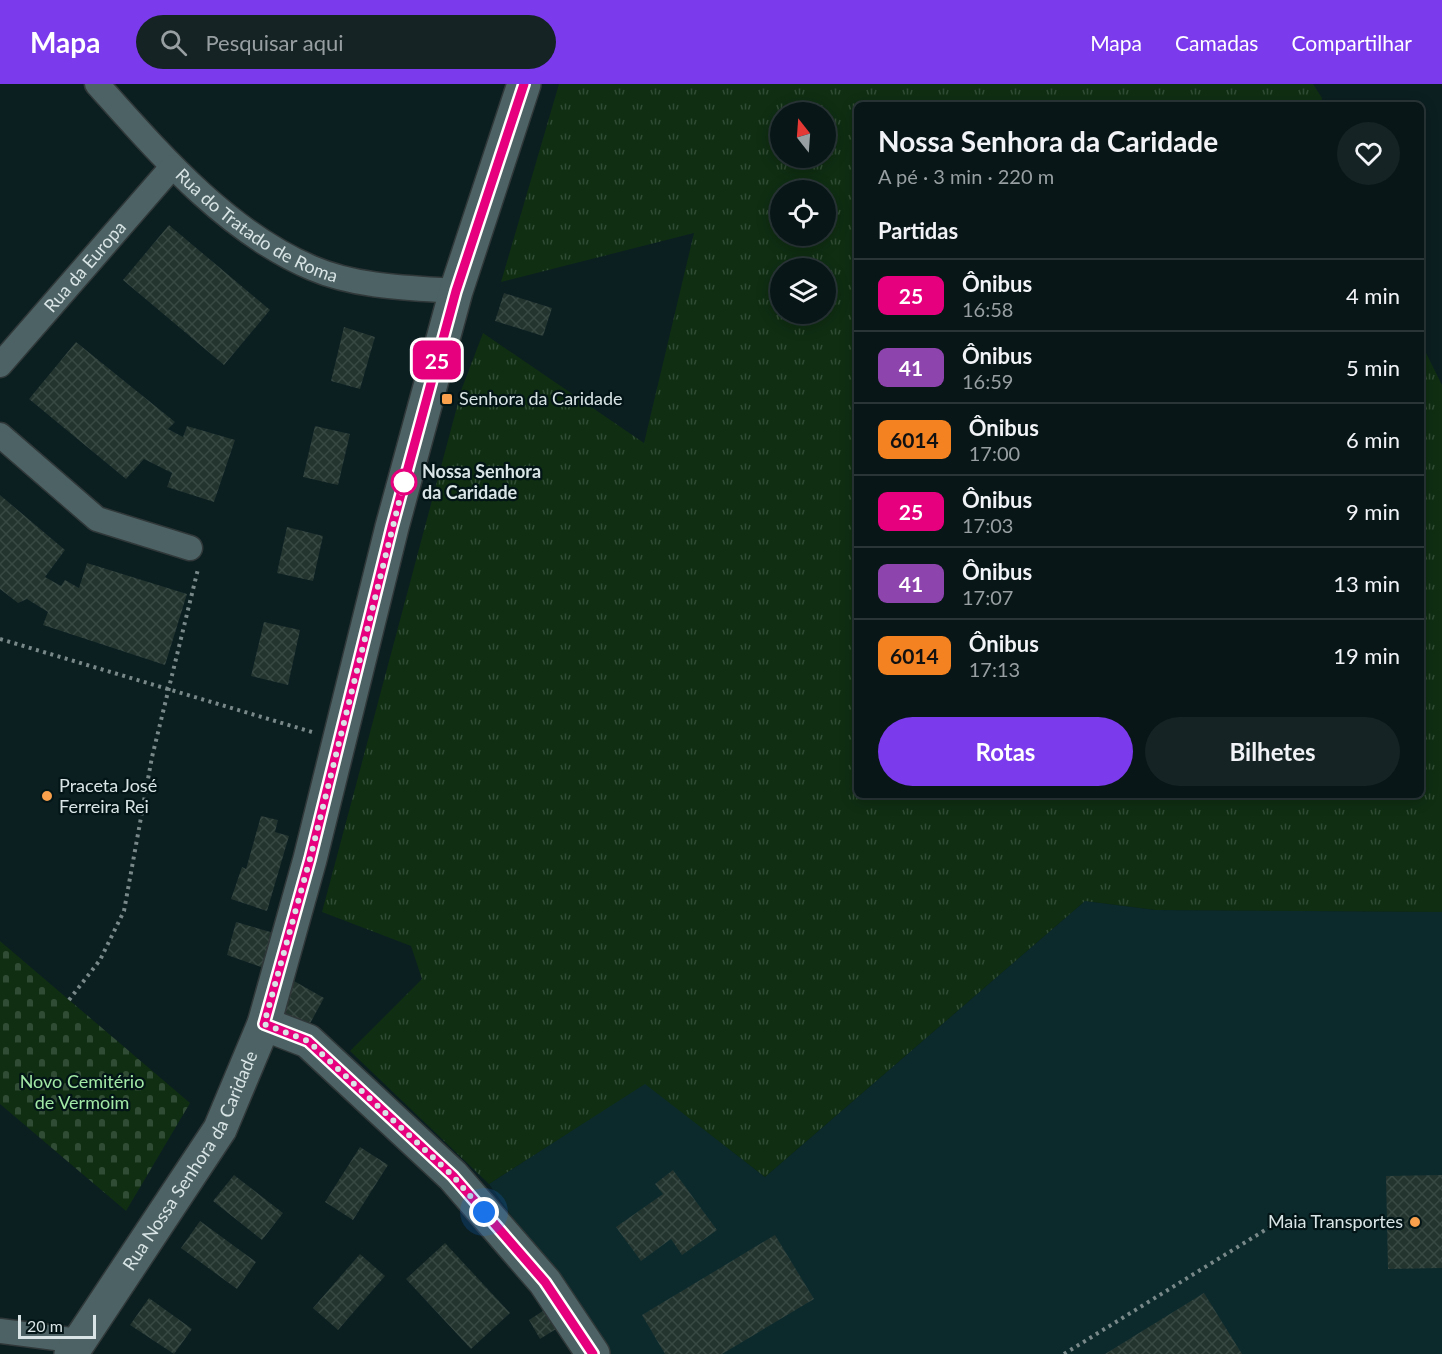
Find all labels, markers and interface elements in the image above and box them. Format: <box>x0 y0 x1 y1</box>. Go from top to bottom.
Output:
search box <box>136 15 556 69</box>
text: Mapa <box>30 25 100 59</box>
icon: search <box>157 26 190 59</box>
text: Pesquisar aqui <box>205 29 344 56</box>
text: Mapa <box>1090 30 1142 55</box>
text: Camadas <box>1175 30 1258 55</box>
text: Compartilhar <box>1291 30 1412 55</box>
north arrow <box>770 102 836 168</box>
map controls <box>770 102 836 324</box>
button: heart <box>1337 122 1400 185</box>
text: Nossa Senhora da Caridade <box>878 124 1218 158</box>
street label: Rua do Tratado de Roma <box>172 163 341 286</box>
text: A pé · 3 min · 220 m <box>878 164 1054 188</box>
button: locate <box>770 180 836 246</box>
street label: Rua da Europa <box>39 216 130 316</box>
text: Partidas <box>878 217 958 244</box>
button: layers <box>770 258 836 324</box>
text: Ônibus <box>962 270 1032 297</box>
text: 4 min <box>1346 282 1400 309</box>
text: 25 <box>899 283 923 308</box>
text: 16:58 <box>962 297 1013 321</box>
line badge: 25 <box>410 340 464 380</box>
text: Ônibus <box>962 342 1032 369</box>
text: 25 <box>425 348 449 373</box>
text: 5 min <box>1346 354 1400 381</box>
text: 41 <box>899 355 923 380</box>
text: 16:59 <box>962 369 1013 393</box>
place label: Senhora da Caridade <box>459 387 623 409</box>
marker: Senhora da Caridade <box>440 392 454 406</box>
text: Ônibus <box>969 414 1039 441</box>
text: 6 min <box>1346 426 1400 453</box>
text: 6014 <box>890 427 939 452</box>
text: 17:00 <box>969 441 1020 465</box>
place label: Nossa Senhora da Caridade <box>422 460 541 503</box>
marker: Nossa Senhora da Caridade <box>391 469 417 495</box>
text: Ônibus <box>962 486 1032 513</box>
text: 9 min <box>1346 498 1400 525</box>
text: 25 <box>899 499 923 524</box>
text: 17:03 <box>962 513 1013 537</box>
text: Ônibus <box>962 558 1032 585</box>
text: 13 min <box>1333 570 1400 597</box>
text: 41 <box>899 571 923 596</box>
text: 17:07 <box>962 585 1013 609</box>
text: Ônibus <box>969 630 1039 657</box>
text: 19 min <box>1333 642 1400 669</box>
text: 6014 <box>890 643 939 668</box>
text: 17:13 <box>969 657 1020 681</box>
button: Rotas <box>878 717 1133 786</box>
button: Bilhetes <box>1145 717 1400 786</box>
place label: Praceta José Ferreira Rei <box>59 774 157 817</box>
marker: Praceta José Ferreira Rei <box>40 789 54 803</box>
street label: Rua Nossa Senhora da Caridade <box>118 1047 262 1274</box>
park label: Novo Cemitério de Vermoim <box>20 1070 144 1113</box>
your location <box>469 1197 499 1227</box>
place label: Maia Transportes <box>1268 1210 1403 1232</box>
marker: Maia Transportes <box>1408 1215 1422 1229</box>
scale bar <box>18 1312 96 1340</box>
text: 20 m <box>27 1316 63 1335</box>

